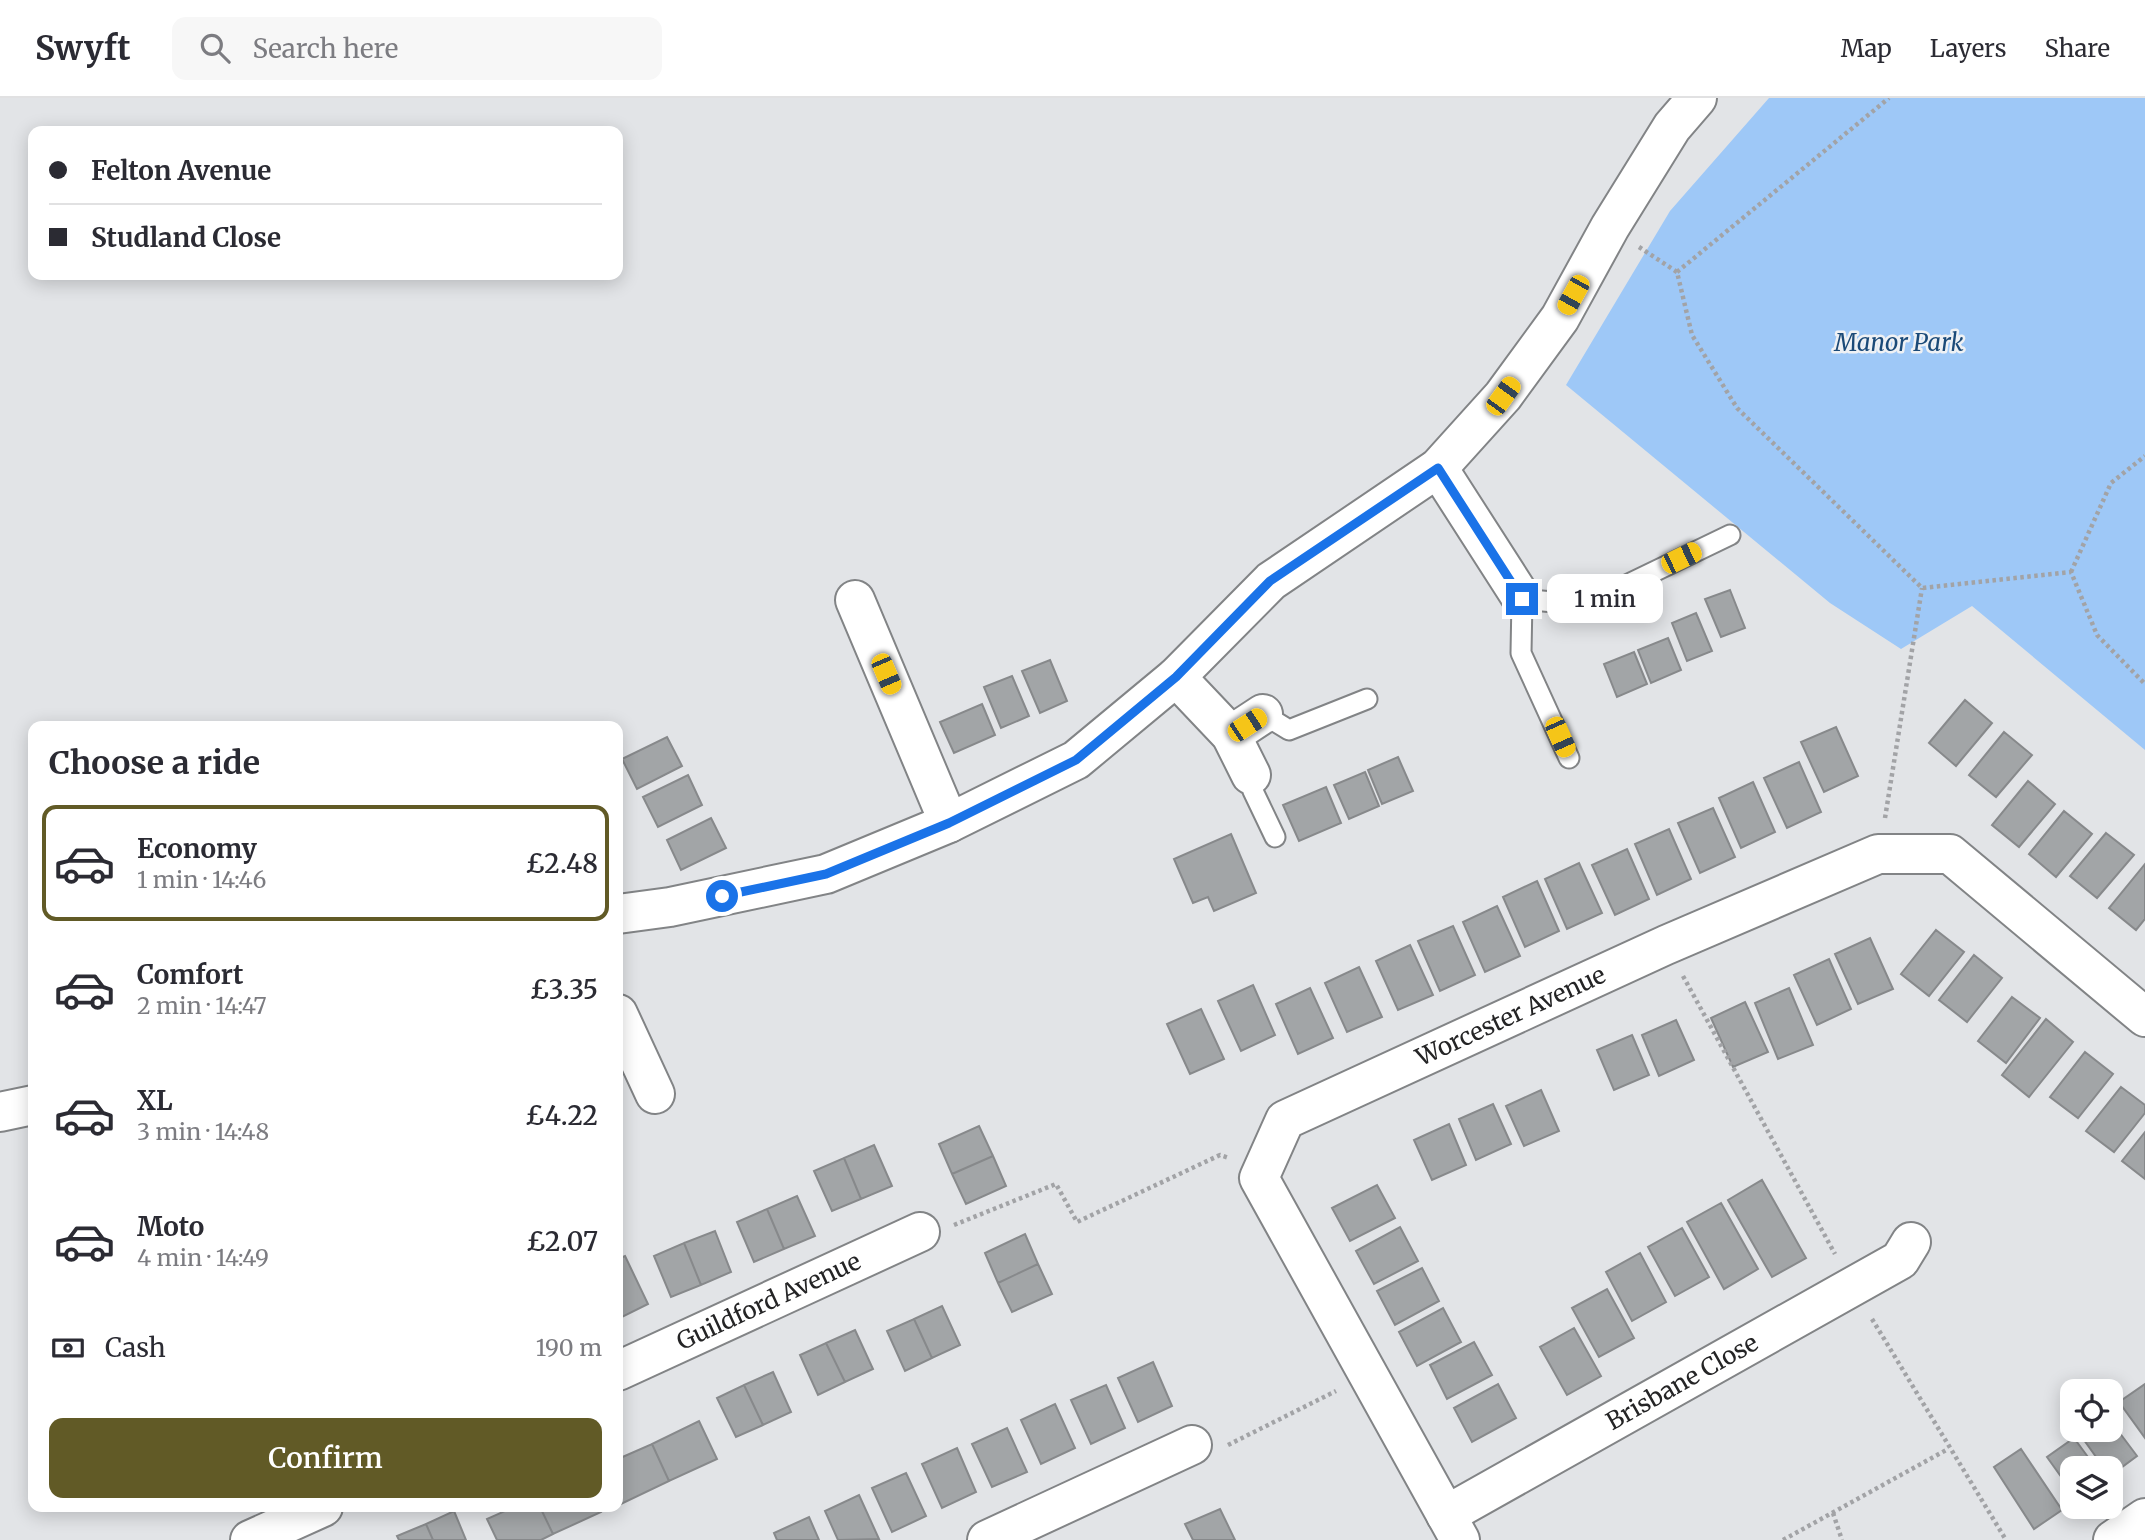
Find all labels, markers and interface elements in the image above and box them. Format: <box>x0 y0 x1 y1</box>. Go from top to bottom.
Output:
search box <box>172 17 662 80</box>
text: Swyft <box>35 28 130 69</box>
icon: search <box>196 29 234 67</box>
text: Search here <box>252 32 398 65</box>
text: Map <box>1841 33 1892 64</box>
text: Layers <box>1930 33 2006 64</box>
text: Share <box>2044 33 2110 64</box>
text: Felton Avenue <box>91 154 271 187</box>
text: Studland Close <box>91 221 281 254</box>
car <box>1554 272 1593 318</box>
park label: Manor Park <box>1833 327 1964 358</box>
car <box>1483 373 1524 419</box>
car <box>1658 539 1705 577</box>
callout: 1 min <box>1546 574 1662 624</box>
route end <box>1506 583 1538 615</box>
text: 1 min <box>1574 584 1636 613</box>
car <box>869 651 904 697</box>
car <box>1224 705 1271 745</box>
car <box>1542 714 1579 760</box>
text: Choose a ride <box>49 743 260 783</box>
icon: car <box>53 832 116 895</box>
text: Economy <box>137 832 257 865</box>
text: £2.48 <box>525 847 598 880</box>
text: 1 min · 14:46 <box>137 865 266 894</box>
route start <box>706 880 738 912</box>
icon: car <box>53 958 116 1021</box>
text: Comfort <box>137 958 243 991</box>
street label: Worcester Avenue <box>1410 959 1610 1073</box>
text: £3.35 <box>530 973 598 1006</box>
text: 2 min · 14:47 <box>137 991 267 1020</box>
icon: car <box>53 1084 116 1147</box>
text: XL <box>137 1084 173 1117</box>
text: £4.22 <box>525 1099 598 1132</box>
text: 3 min · 14:48 <box>137 1117 269 1146</box>
icon: car <box>53 1210 116 1273</box>
text: Moto <box>137 1210 204 1243</box>
text: £2.07 <box>526 1225 598 1258</box>
text: 4 min · 14:49 <box>137 1243 269 1272</box>
street label: Guildford Avenue <box>672 1245 865 1357</box>
street label: Brisbane Close <box>1601 1327 1763 1437</box>
icon: cash <box>49 1329 87 1367</box>
text: Cash <box>105 1331 166 1364</box>
text: 190 m <box>536 1333 602 1362</box>
map controls <box>2060 1379 2123 1519</box>
button: locate <box>2060 1379 2123 1442</box>
button: Confirm <box>49 1418 602 1498</box>
button: layers <box>2060 1456 2123 1519</box>

